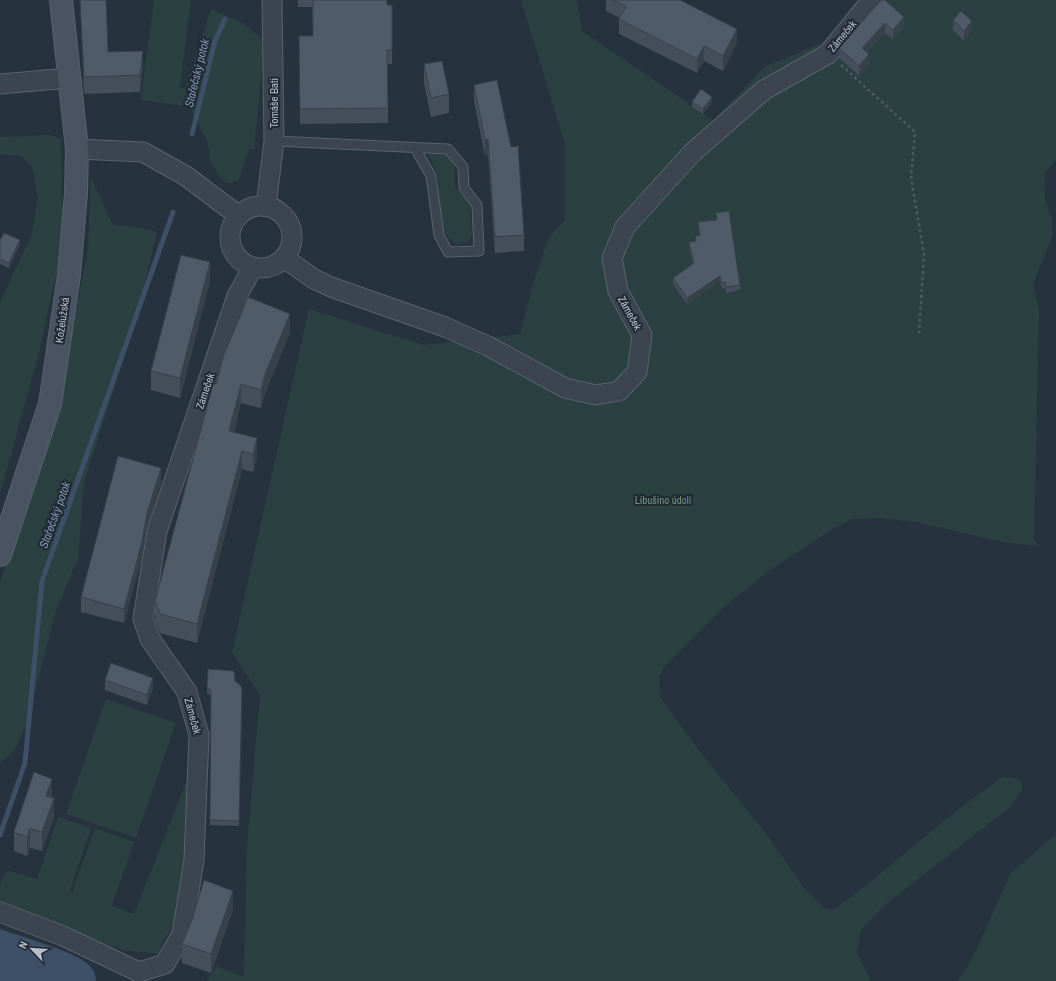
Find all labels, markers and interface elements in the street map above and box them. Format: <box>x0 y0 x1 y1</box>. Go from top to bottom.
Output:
street label: Zámeček <box>825 17 860 55</box>
water label: Stařečský potok <box>181 36 213 109</box>
street label: Tomáše Bati <box>267 78 281 128</box>
street label: Zámeček <box>615 293 645 333</box>
street label: Koželužská <box>52 296 72 344</box>
street label: Zámeček <box>192 371 218 411</box>
water label: Stařečský potok <box>36 478 75 551</box>
park label: Libušino údolí <box>635 493 692 507</box>
street label: Zámeček <box>181 696 205 736</box>
north arrow <box>12 929 52 969</box>
text: N <box>15 939 31 951</box>

